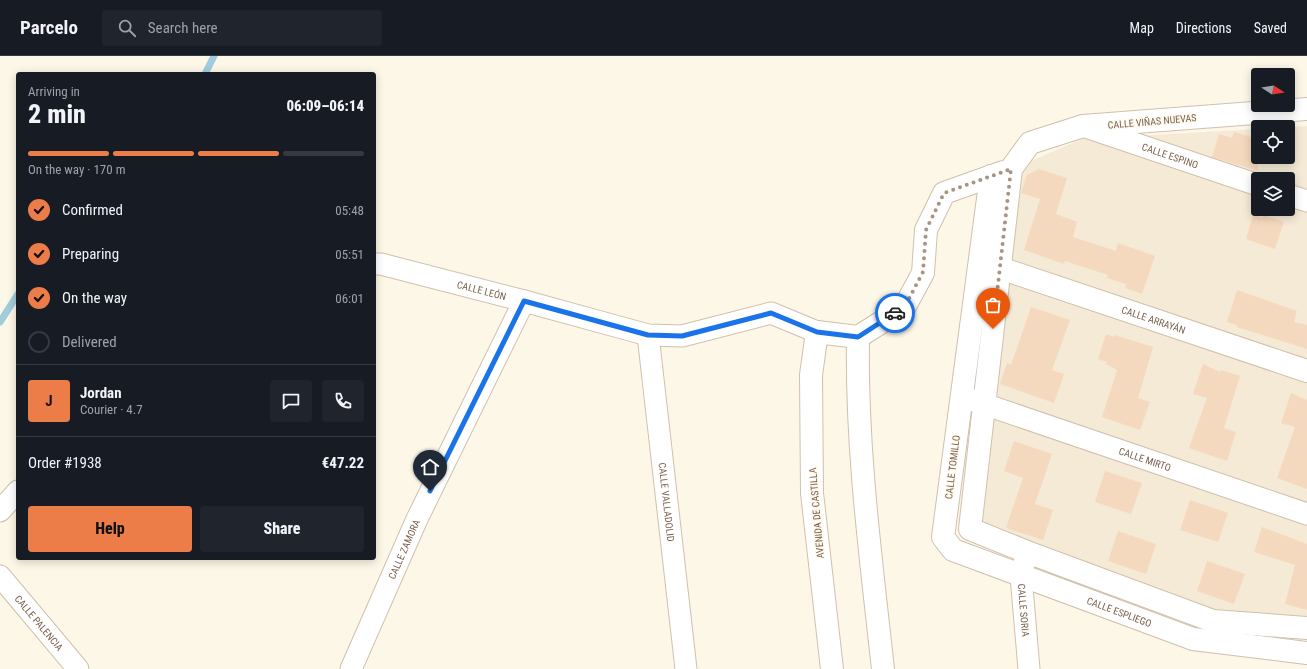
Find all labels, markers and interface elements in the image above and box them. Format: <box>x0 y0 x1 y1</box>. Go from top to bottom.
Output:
search box <box>102 10 382 46</box>
text: Parcelo <box>20 16 78 39</box>
icon: search <box>116 17 138 39</box>
text: Search here <box>148 19 218 37</box>
text: Map <box>1130 20 1154 36</box>
text: Directions <box>1176 20 1232 36</box>
text: Saved <box>1254 20 1287 36</box>
north arrow <box>1251 68 1295 112</box>
map controls <box>1251 68 1295 216</box>
text: Arriving in <box>28 84 80 99</box>
text: 06:09–06:14 <box>286 97 364 115</box>
text: 2 min <box>28 99 86 129</box>
street label: CALLE VIÑAS NUEVAS <box>1107 111 1197 131</box>
button: locate <box>1251 120 1295 164</box>
street label: CALLE ESPINO <box>1140 141 1200 170</box>
text: On the way · 170 m <box>28 162 125 177</box>
button: layers <box>1251 172 1295 216</box>
icon: check <box>28 199 50 221</box>
text: Confirmed <box>62 201 123 219</box>
text: 05:48 <box>335 203 364 218</box>
icon: check <box>28 243 50 265</box>
text: Preparing <box>62 245 119 263</box>
text: 05:51 <box>335 247 364 262</box>
street label: CALLE LEÓN <box>456 279 507 302</box>
icon: check <box>28 287 50 309</box>
pin <box>976 288 1010 329</box>
text: On the way <box>62 289 127 307</box>
text: 06:01 <box>335 291 364 306</box>
courier <box>875 293 915 333</box>
icon: bag <box>982 294 1004 316</box>
icon: car <box>884 302 906 324</box>
street label: CALLE ARRAYÁN <box>1120 304 1187 336</box>
text: Delivered <box>62 333 117 351</box>
button: chat <box>270 380 312 422</box>
button: phone <box>322 380 364 422</box>
text: Jordan <box>80 384 122 402</box>
text: J <box>45 392 53 410</box>
text: Courier · 4.7 <box>80 402 143 417</box>
street label: CALLE TOMILLO <box>943 434 962 500</box>
street label: CALLE MIRTO <box>1117 445 1172 473</box>
pin <box>413 450 447 491</box>
text: Order #1938 <box>28 454 102 472</box>
text: €47.22 <box>322 454 364 472</box>
icon: home <box>419 456 441 478</box>
street label: CALLE VALLADOLID <box>657 462 676 542</box>
street label: AVENIDA DE CASTILLA <box>807 467 826 559</box>
button: Help <box>28 506 192 552</box>
button: Share <box>200 506 364 552</box>
street label: CALLE ZAMORA <box>386 518 422 581</box>
street label: CALLE SORIA <box>1016 583 1031 637</box>
street label: CALLE PALENCIA <box>12 593 65 653</box>
street label: CALLE ESPLIEGO <box>1085 595 1153 629</box>

